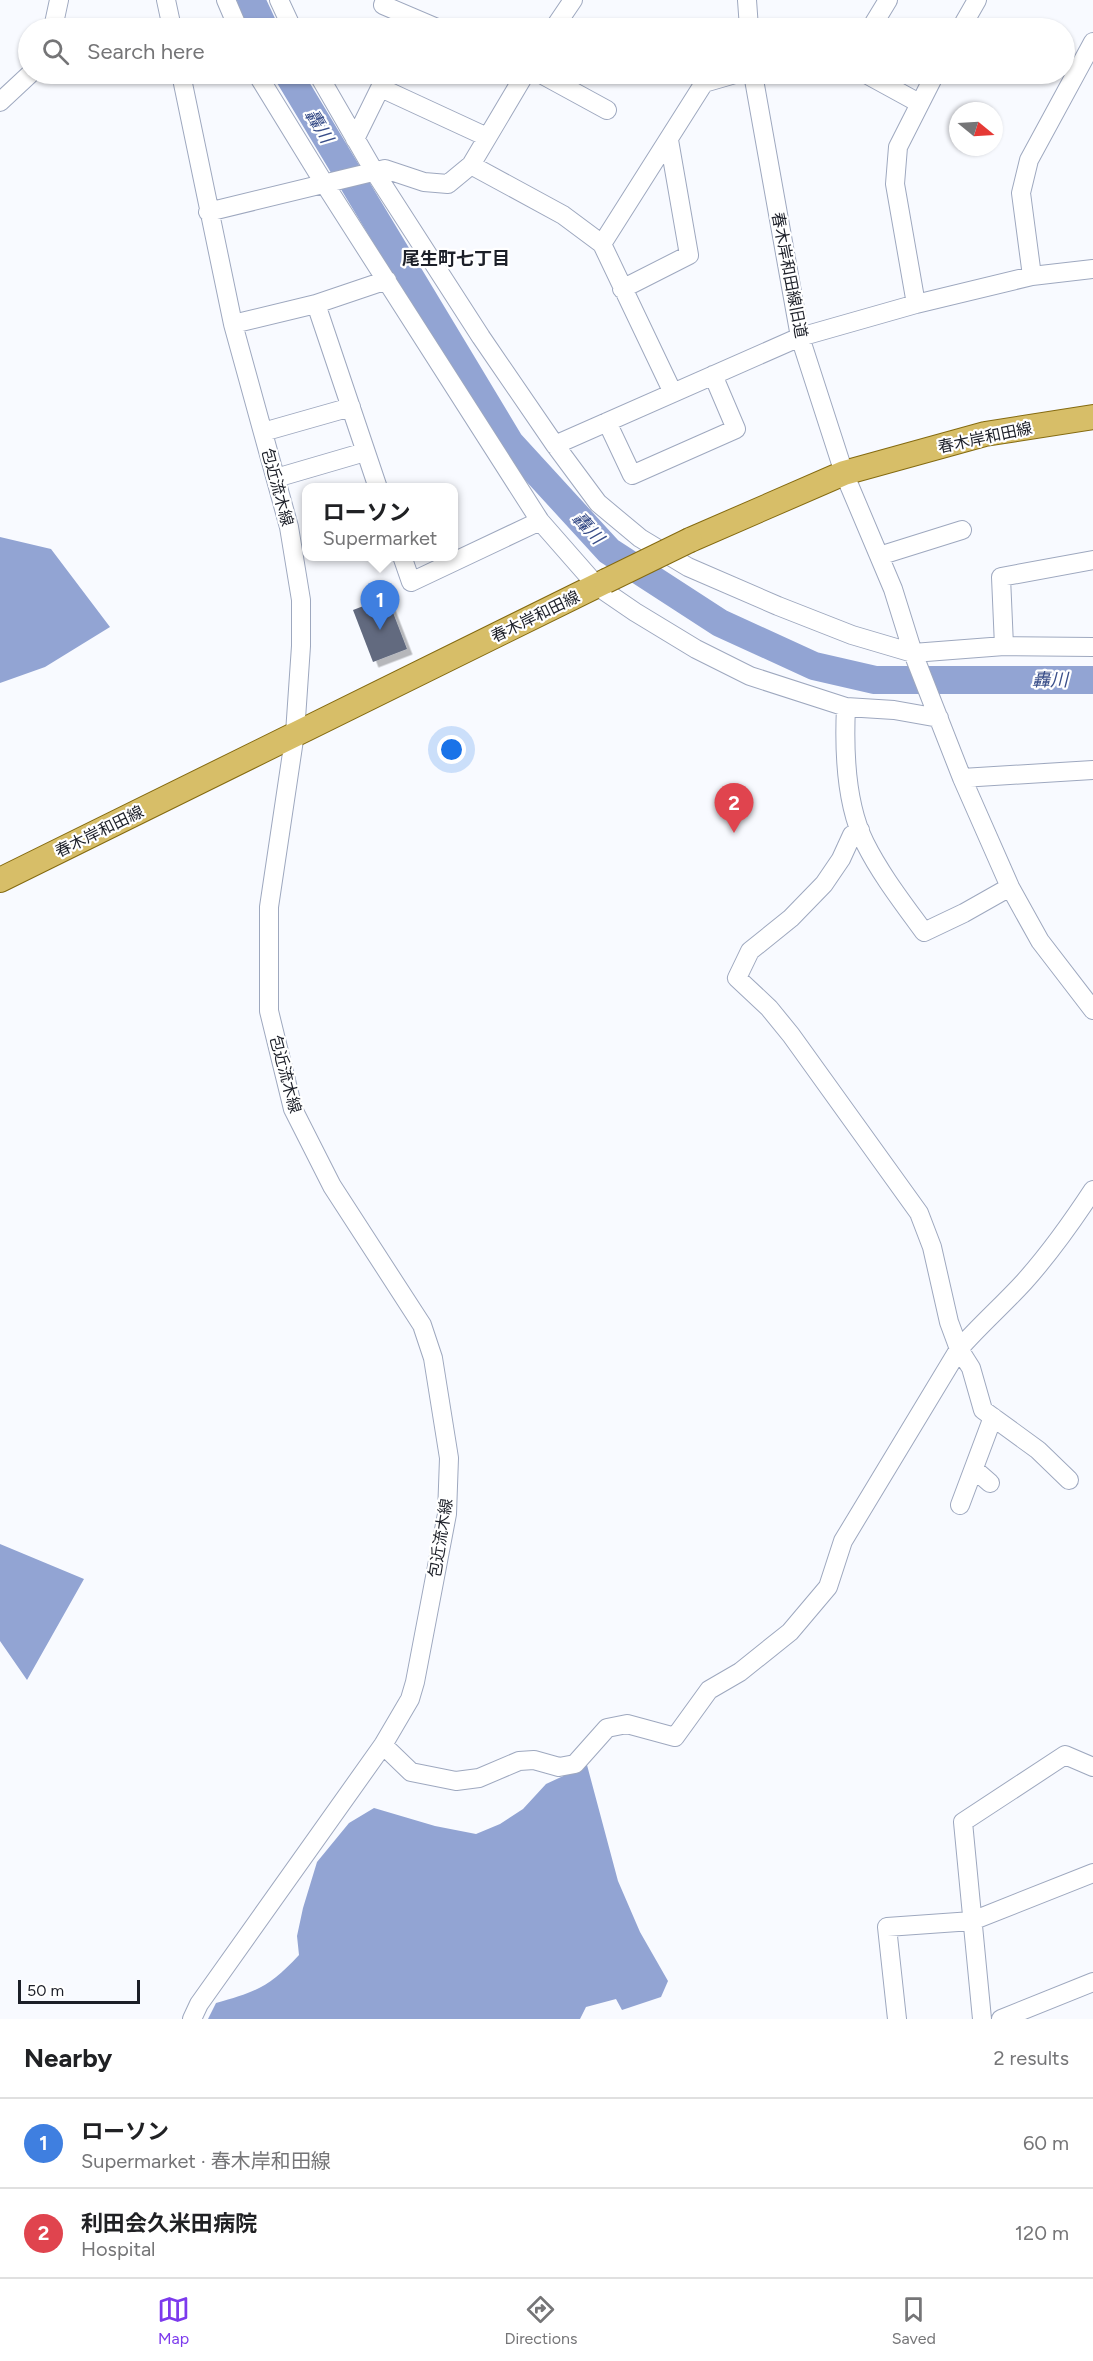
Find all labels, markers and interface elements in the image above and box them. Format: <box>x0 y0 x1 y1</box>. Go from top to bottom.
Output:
search box <box>18 18 1075 84</box>
icon: search <box>39 35 72 68</box>
text: Search here <box>87 38 205 65</box>
north arrow <box>949 102 1003 156</box>
water label: 轟川 <box>300 105 339 149</box>
street label: 春木岸和田線旧道 <box>768 210 811 340</box>
district label: 尾生町七丁目 <box>402 248 510 270</box>
street label: 春木岸和田線 <box>936 418 1034 457</box>
street label: 包近流木線 <box>258 446 297 528</box>
popup <box>302 483 458 561</box>
text: ローソン <box>323 499 411 526</box>
water label: 轟川 <box>568 507 610 550</box>
text: Supermarket <box>323 526 437 550</box>
pin: 1 <box>360 580 400 630</box>
street label: 春木岸和田線 <box>488 587 583 646</box>
water label: 轟川 <box>1032 669 1070 691</box>
your location <box>437 735 466 764</box>
pin: 2 <box>714 784 754 833</box>
street label: 春木岸和田線 <box>52 802 147 861</box>
street label: 包近流木線 <box>266 1033 305 1115</box>
street label: 包近流木線 <box>425 1497 456 1579</box>
scale bar <box>18 1977 140 2004</box>
text: 50 m <box>27 1981 64 2000</box>
text: Nearby <box>24 2042 112 2074</box>
text: 2 results <box>993 2046 1069 2070</box>
text: ローソン <box>81 2118 169 2145</box>
text: 1 <box>39 2131 48 2155</box>
text: 60 m <box>1023 2131 1069 2155</box>
text: Supermarket · 春木岸和田線 <box>81 2149 331 2173</box>
text: 利田会久米田病院 <box>81 2210 257 2237</box>
text: 2 <box>38 2221 49 2245</box>
text: 120 m <box>1015 2221 1069 2245</box>
text: Hospital <box>81 2237 156 2261</box>
tab: Map <box>157 2293 190 2348</box>
tab: Directions <box>504 2293 577 2348</box>
tab: Saved <box>892 2293 936 2348</box>

